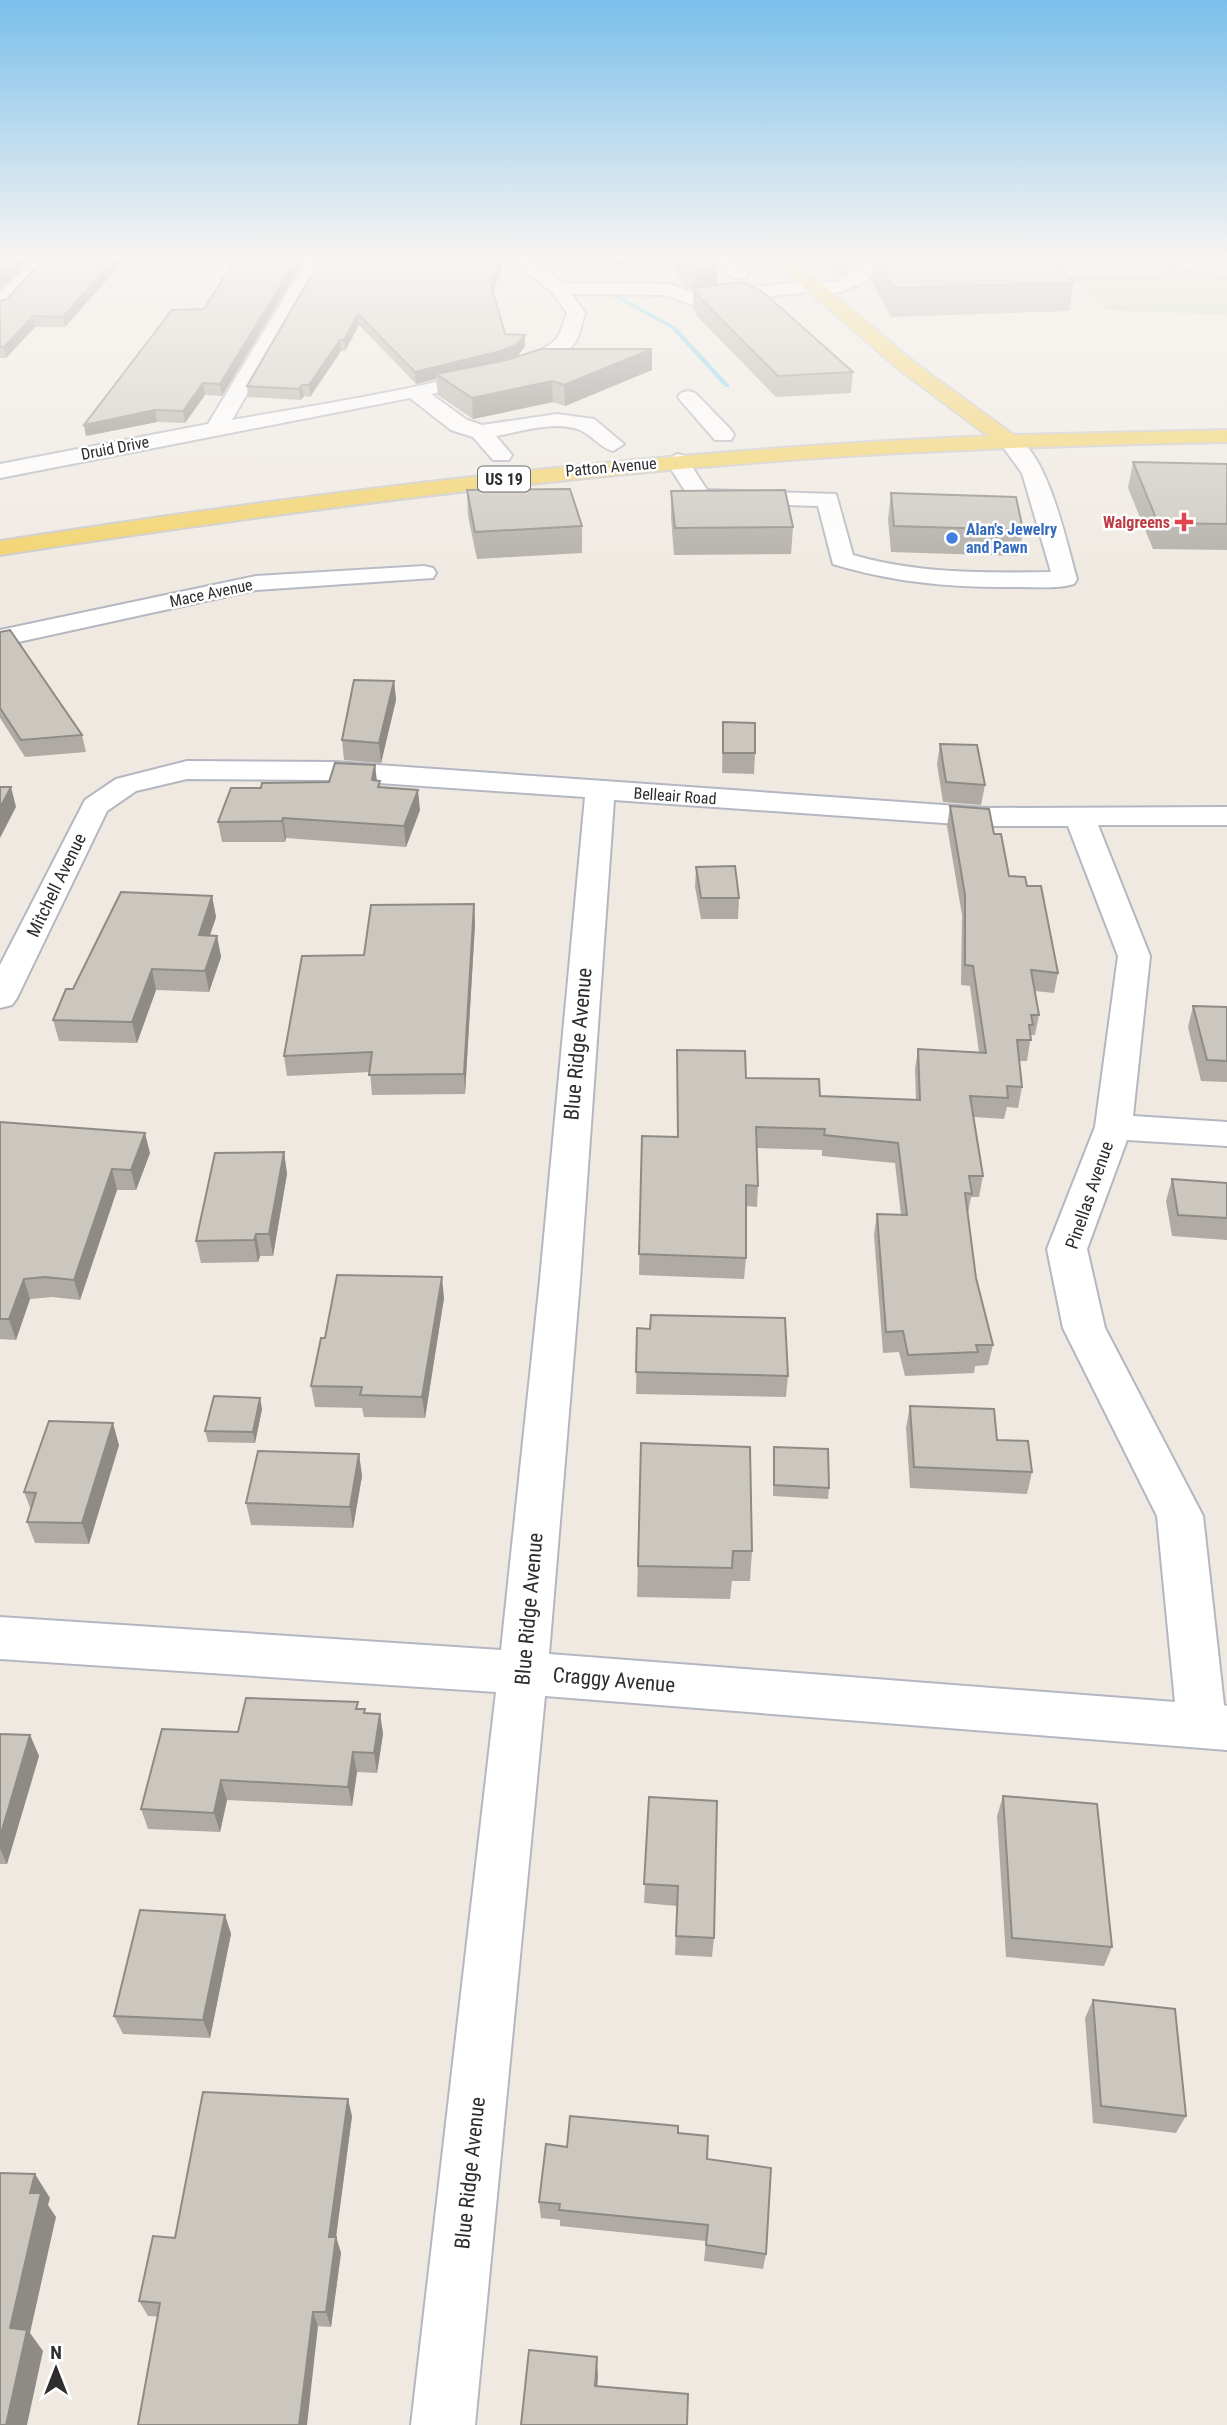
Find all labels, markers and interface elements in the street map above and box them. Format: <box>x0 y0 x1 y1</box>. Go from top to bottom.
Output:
street label: Druid Drive <box>79 432 151 464</box>
street label: Patton Avenue <box>565 454 657 480</box>
road number: US 19 <box>478 466 530 492</box>
place label: Walgreens <box>1103 513 1170 532</box>
marker: Walgreens <box>1176 514 1192 530</box>
place label: Alan's Jewelry and Pawn <box>966 520 1057 557</box>
marker: Alan's Jewelry and Pawn <box>944 530 960 546</box>
street label: Mace Avenue <box>168 575 254 611</box>
street label: Belleair Road <box>633 784 717 808</box>
street label: Mitchell Avenue <box>22 830 90 940</box>
street label: Blue Ridge Avenue <box>559 967 597 1121</box>
street label: Pinellas Avenue <box>1061 1138 1117 1252</box>
street label: Blue Ridge Avenue <box>510 1532 548 1686</box>
street label: Craggy Avenue <box>552 1663 676 1697</box>
street label: Blue Ridge Avenue <box>450 2096 490 2250</box>
north arrow <box>21 2334 91 2404</box>
text: N <box>50 2341 62 2364</box>

